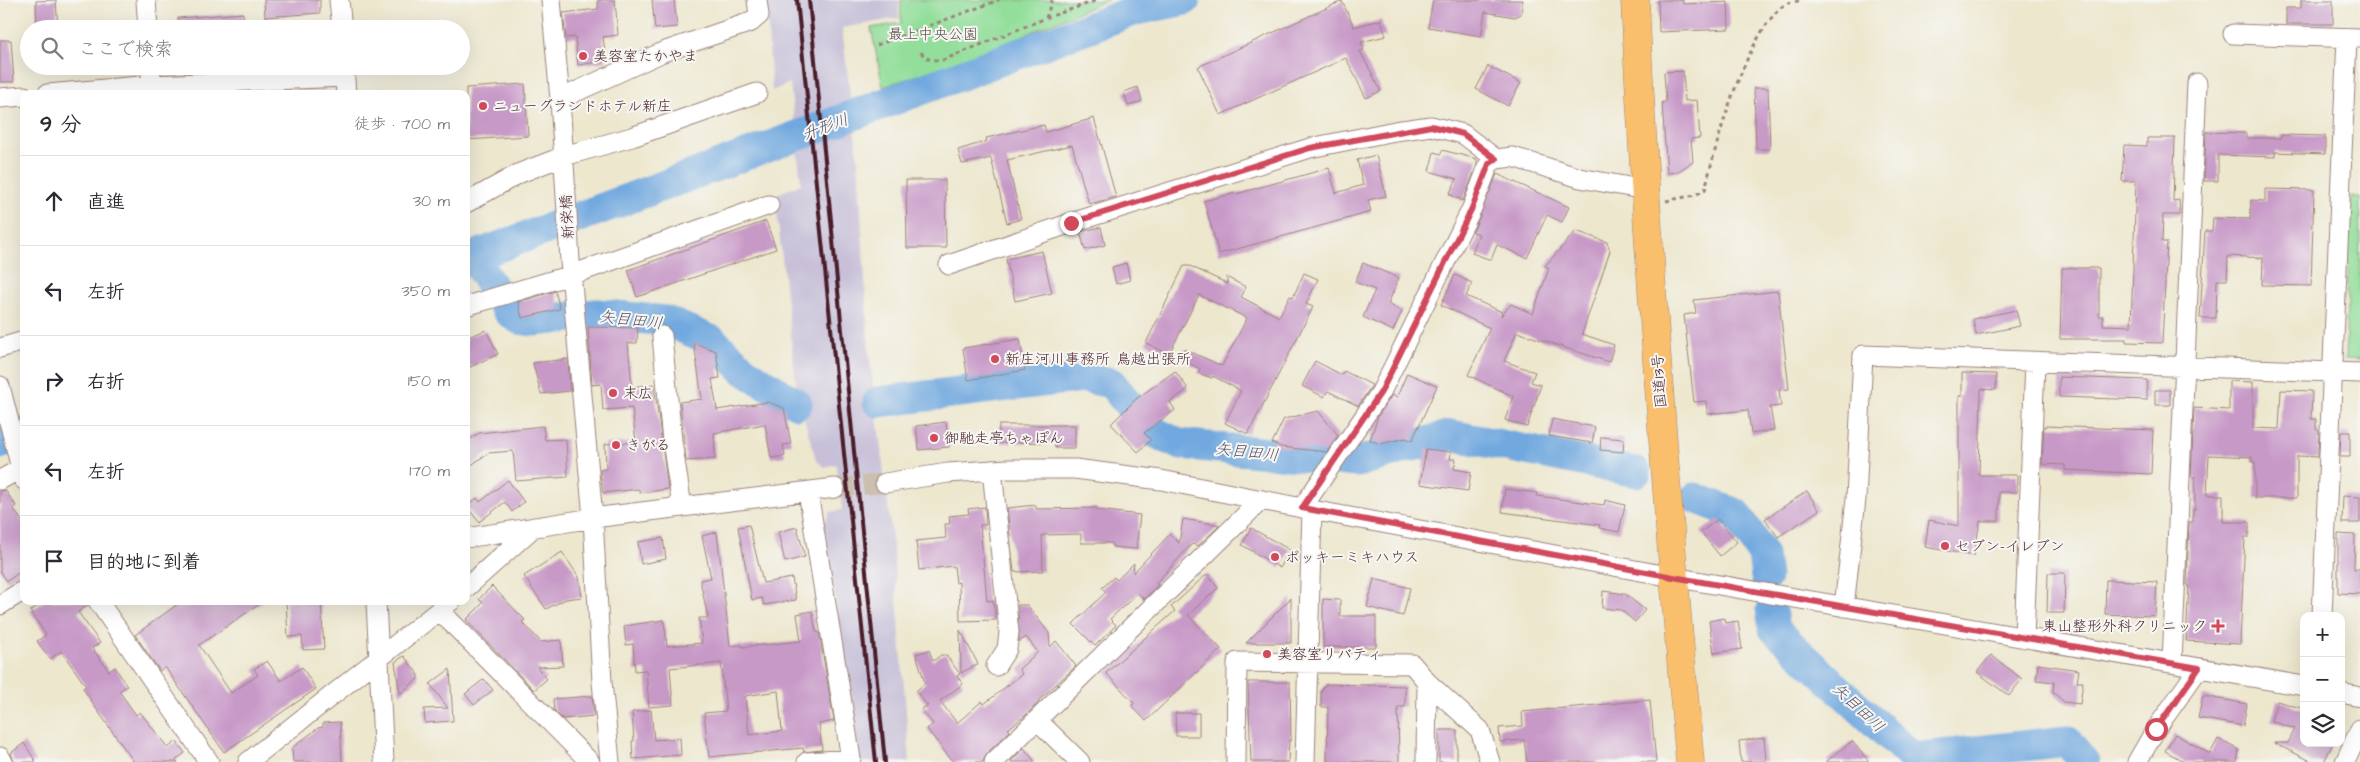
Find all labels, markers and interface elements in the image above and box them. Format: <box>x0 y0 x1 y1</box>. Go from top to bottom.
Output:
search box <box>20 20 470 75</box>
park label: 最上中央公園 <box>888 24 978 45</box>
icon: search <box>38 34 66 62</box>
text: ここで検索 <box>78 36 173 63</box>
place label: 美容室たかやま <box>593 46 698 67</box>
marker: 美容室たかやま <box>577 50 589 62</box>
place label: ニューグランドホテル新庄 <box>493 96 672 117</box>
marker: ニューグランドホテル新庄 <box>477 100 489 112</box>
water label: 升形川 <box>799 108 852 145</box>
text: 9 分 <box>40 110 81 139</box>
text: 徒歩 · 700 m <box>354 113 450 135</box>
icon: ahead <box>40 187 68 215</box>
text: 直進 <box>87 189 125 216</box>
text: 30 m <box>413 190 450 212</box>
street label: 新栄橋 <box>555 194 580 240</box>
route end <box>1060 212 1083 235</box>
icon: left <box>40 277 68 305</box>
text: 左折 <box>87 279 125 306</box>
text: 350 m <box>402 280 450 302</box>
water label: 矢目田川 <box>598 306 664 334</box>
place label: 新庄河川事務所 鳥越出張所 <box>1005 349 1191 370</box>
marker: 新庄河川事務所 鳥越出張所 <box>989 353 1001 365</box>
street label: 国道13号 <box>1647 353 1672 409</box>
icon: right <box>40 367 68 395</box>
text: 右折 <box>87 369 125 396</box>
text: 150 m <box>408 370 450 392</box>
place label: 末広 <box>623 383 653 404</box>
marker: 末広 <box>607 387 619 399</box>
place label: 御馳走亭ちゃぽん <box>944 428 1064 449</box>
marker: 御馳走亭ちゃぽん <box>928 432 940 444</box>
place label: きがる <box>626 435 671 456</box>
water label: 矢目田川 <box>1214 438 1280 466</box>
marker: きがる <box>610 439 622 451</box>
icon: left <box>40 457 68 485</box>
text: 左折 <box>87 459 125 486</box>
text: 170 m <box>409 460 450 482</box>
place label: セブン-イレブン <box>1955 536 2065 557</box>
marker: セブン-イレブン <box>1939 540 1951 552</box>
icon: arrive <box>40 547 68 575</box>
place label: ポッキーミキハウス <box>1285 547 1419 568</box>
text: 目的地に到着 <box>87 549 201 576</box>
marker: ポッキーミキハウス <box>1269 551 1281 563</box>
map controls <box>2300 612 2345 747</box>
button: + <box>2300 612 2345 657</box>
place label: 東山整形外科クリニック <box>2042 616 2207 637</box>
marker: 東山整形外科クリニック <box>2211 619 2225 633</box>
place label: 美容室リバティ <box>1277 644 1382 665</box>
marker: 美容室リバティ <box>1261 648 1273 660</box>
button: − <box>2300 657 2345 702</box>
water label: 矢目田川 <box>1827 678 1889 738</box>
button: layers <box>2300 702 2345 747</box>
route start <box>2145 718 2168 741</box>

